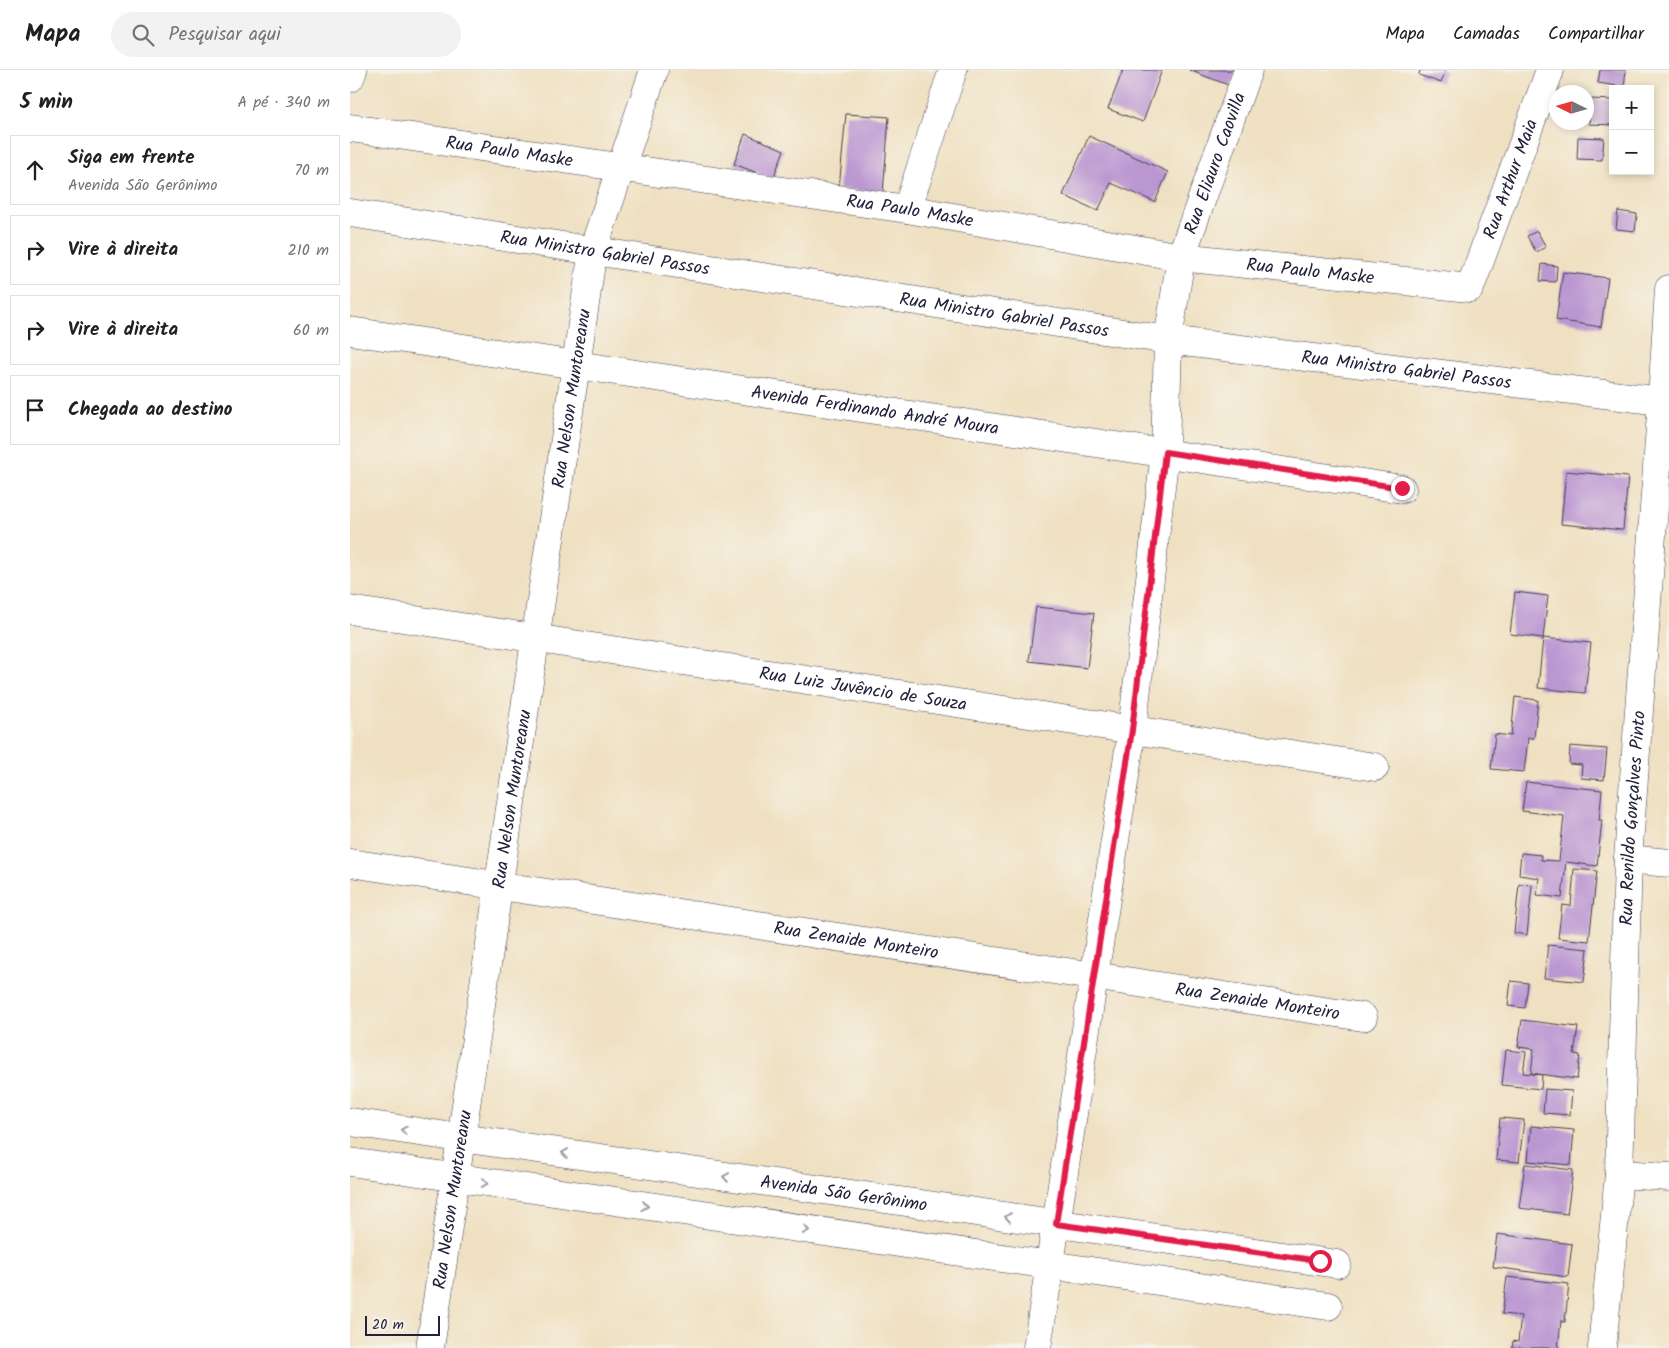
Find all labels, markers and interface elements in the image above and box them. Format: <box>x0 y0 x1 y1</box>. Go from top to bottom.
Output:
search box <box>111 12 461 57</box>
text: Mapa <box>25 15 81 54</box>
text: Pesquisar aqui <box>169 20 281 50</box>
text: Mapa <box>1385 20 1425 49</box>
text: Camadas <box>1453 20 1520 49</box>
text: Compartilhar <box>1548 20 1644 49</box>
icon: search <box>129 21 157 49</box>
north arrow <box>1549 85 1594 130</box>
map controls <box>1609 85 1654 175</box>
button: + <box>1609 85 1654 130</box>
text: 5 min <box>20 86 73 119</box>
street label: Rua Eliauro Caovilla <box>1177 89 1255 239</box>
text: A pé · 340 m <box>237 90 330 115</box>
street label: Rua Arthur Maia <box>1476 115 1547 243</box>
street label: Rua Paulo Maske <box>443 129 575 176</box>
button: − <box>1609 130 1654 175</box>
text: Siga em frente <box>68 143 195 173</box>
icon: ahead <box>21 156 49 184</box>
text: 70 m <box>294 158 329 183</box>
text: Avenida São Gerônimo <box>68 173 217 198</box>
street label: Rua Paulo Maske <box>844 187 976 236</box>
street label: Rua Ministro Gabriel Passos <box>498 224 712 285</box>
text: Vire à direita <box>68 235 178 265</box>
icon: right <box>21 236 49 264</box>
text: 210 m <box>288 238 329 263</box>
street label: Rua Paulo Maske <box>1245 251 1375 294</box>
street label: Rua Ministro Gabriel Passos <box>897 285 1111 347</box>
street label: Rua Nelson Muntoreanu <box>545 307 600 490</box>
text: Vire à direita <box>68 315 178 345</box>
icon: right <box>21 316 49 344</box>
text: 60 m <box>293 318 329 343</box>
street label: Rua Ministro Gabriel Passos <box>1299 344 1513 398</box>
street label: Avenida Ferdinando André Moura <box>749 378 1001 444</box>
text: Chegada ao destino <box>68 395 233 425</box>
icon: arrive <box>21 396 49 424</box>
route end <box>1391 477 1414 500</box>
street label: Rua Luiz Juvêncio de Souza <box>757 660 969 720</box>
street label: Rua Nelson Muntoreanu <box>485 707 541 891</box>
street label: Rua Renildo Gonçalves Pinto <box>1613 710 1655 926</box>
street label: Rua Zenaide Monteiro <box>772 915 940 968</box>
street label: Rua Zenaide Monteiro <box>1173 976 1342 1029</box>
street label: Rua Nelson Muntoreanu <box>426 1108 481 1291</box>
one-way arrow <box>400 1125 408 1136</box>
one-way arrow <box>561 1149 569 1159</box>
street label: Avenida São Gerônimo <box>758 1168 929 1221</box>
one-way arrow <box>721 1172 730 1182</box>
one-way arrow <box>480 1177 489 1187</box>
one-way arrow <box>641 1201 650 1211</box>
one-way arrow <box>1003 1212 1011 1223</box>
one-way arrow <box>803 1224 811 1235</box>
route start <box>1309 1250 1332 1273</box>
scale bar <box>365 1313 440 1336</box>
text: 20 m <box>372 1314 404 1336</box>

